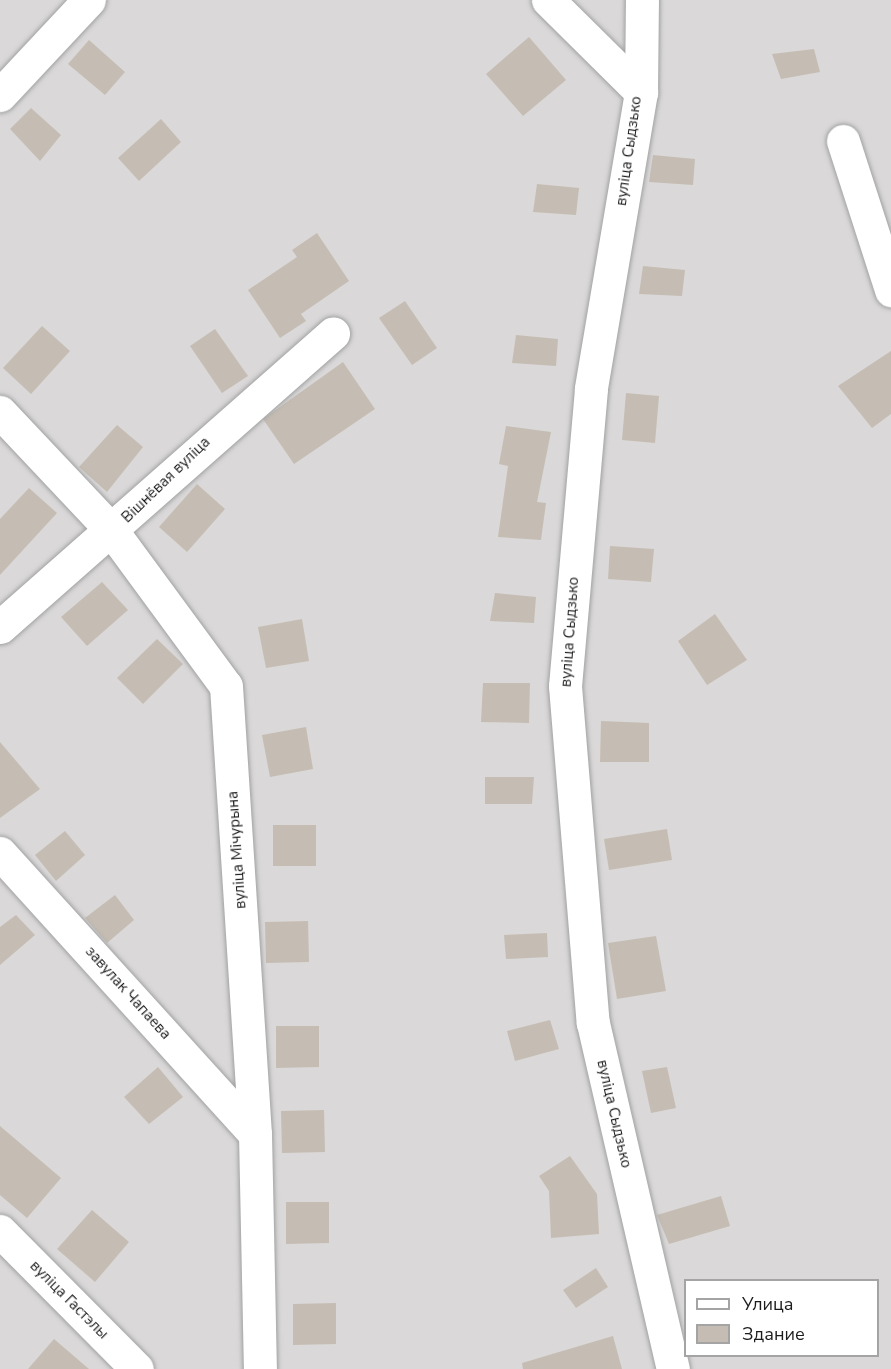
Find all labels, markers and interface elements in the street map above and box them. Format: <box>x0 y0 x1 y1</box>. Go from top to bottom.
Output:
street label: вуліца Сыдзько <box>612 95 646 207</box>
street label: Вішнёвая вуліца <box>118 433 214 527</box>
street label: вуліца Сыдзько <box>557 576 583 688</box>
street label: вуліца Мічурына <box>224 790 250 910</box>
street label: завулак Чапаева <box>81 943 175 1043</box>
street label: вуліца Сыдзько <box>593 1058 635 1170</box>
street label: вуліца Гастэлы <box>26 1257 112 1343</box>
legend <box>684 1279 879 1357</box>
text: Улица <box>742 1292 793 1316</box>
text: Здание <box>742 1322 805 1346</box>

